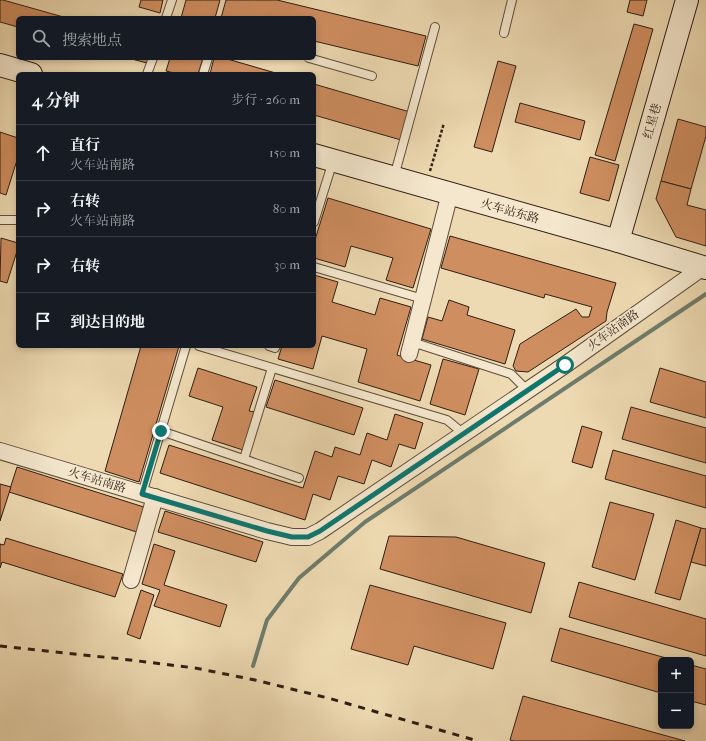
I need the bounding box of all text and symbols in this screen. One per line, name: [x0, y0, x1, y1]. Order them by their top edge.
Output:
search box: [16, 16, 316, 60]
icon: search: [30, 27, 52, 49]
text: 搜索地点: [62, 31, 122, 49]
text: 4 分钟: [32, 90, 80, 110]
text: 步行 · 260 m: [231, 92, 300, 107]
street label: 红星巷: [640, 102, 664, 140]
text: 直行: [70, 136, 100, 154]
icon: ahead: [32, 142, 54, 164]
text: 150 m: [269, 145, 300, 160]
text: 火车站南路: [70, 157, 135, 172]
text: 右转: [70, 192, 100, 210]
street label: 火车站东路: [479, 196, 541, 226]
icon: right: [32, 198, 54, 220]
text: 80 m: [273, 201, 300, 216]
text: 火车站南路: [70, 213, 135, 228]
icon: right: [32, 254, 54, 276]
text: 右转: [70, 257, 100, 275]
text: 30 m: [274, 257, 300, 272]
street label: 火车站南路: [585, 307, 641, 353]
icon: arrive: [32, 310, 54, 332]
text: 到达目的地: [70, 313, 145, 331]
route start: [556, 356, 574, 374]
route end: [152, 422, 170, 440]
street label: 火车站南路: [66, 465, 128, 495]
map controls: [658, 657, 694, 729]
button: +: [658, 657, 694, 693]
button: −: [658, 693, 694, 729]

